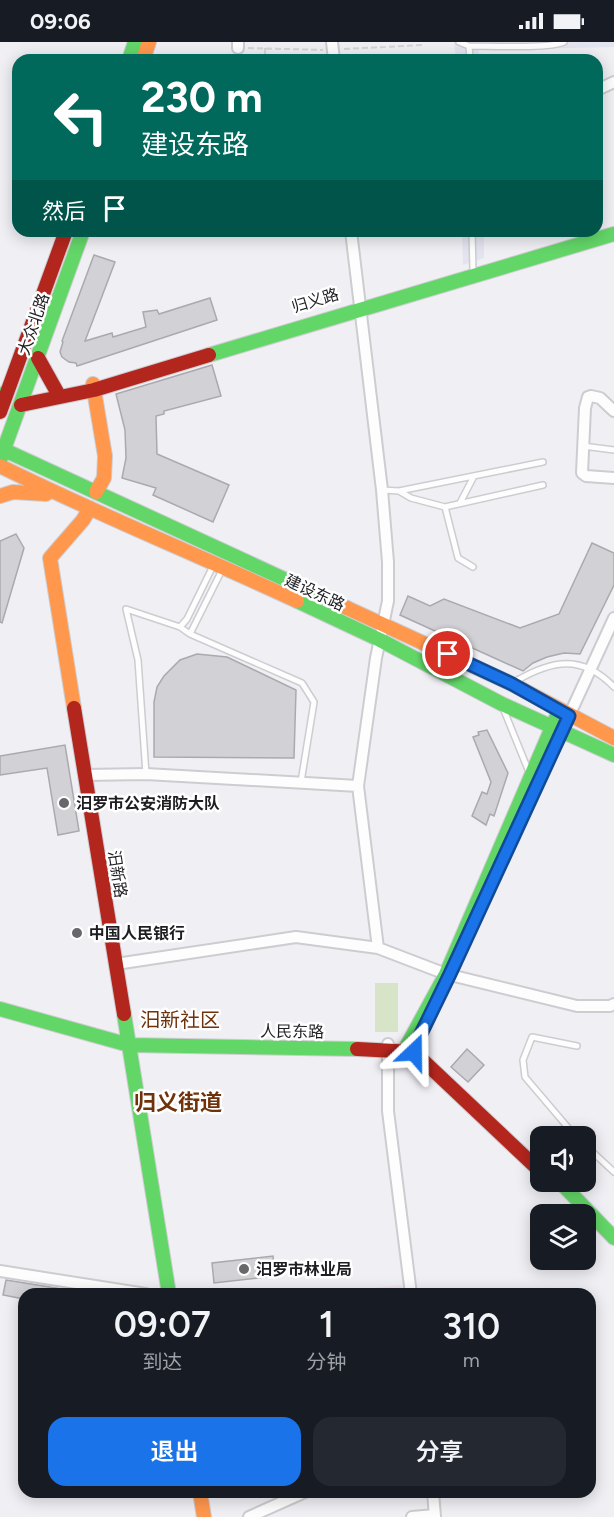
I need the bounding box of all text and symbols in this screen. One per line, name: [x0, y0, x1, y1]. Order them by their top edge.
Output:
text: 09:06: [30, 8, 91, 35]
text: 230 m: [141, 72, 263, 123]
icon: left: [42, 78, 120, 156]
text: 建设东路: [141, 128, 249, 161]
icon: arrive: [98, 192, 131, 225]
text: 然后: [42, 198, 86, 225]
street label: 归义路: [289, 284, 341, 317]
street label: 大众北路: [14, 291, 53, 358]
street label: 建设东路: [282, 570, 348, 615]
pin: [422, 628, 473, 679]
icon: arrive: [431, 637, 464, 670]
place label: 汨罗市公安消防大队: [76, 794, 220, 813]
marker: 汨罗市公安消防大队: [57, 796, 71, 810]
street label: 汨新路: [104, 849, 131, 899]
place label: 中国人民银行: [89, 924, 185, 943]
marker: 中国人民银行: [70, 926, 84, 940]
district label: 汨新社区: [140, 1008, 220, 1032]
position arrow: [382, 1020, 446, 1084]
street label: 人民东路: [260, 1021, 324, 1042]
district label: 归义街道: [134, 1089, 222, 1116]
map controls: [530, 1126, 596, 1270]
button: sound: [530, 1126, 596, 1192]
button: layers: [530, 1204, 596, 1270]
place label: 汨罗市林业局: [256, 1260, 352, 1279]
marker: 汨罗市林业局: [237, 1262, 251, 1276]
text: 09:07: [114, 1303, 211, 1346]
text: 1: [319, 1303, 334, 1346]
text: 310: [442, 1305, 500, 1348]
text: m: [463, 1348, 480, 1372]
text: 到达: [142, 1350, 182, 1374]
text: 分钟: [306, 1350, 346, 1374]
button: 退出: [48, 1417, 301, 1486]
button: 分享: [313, 1417, 566, 1486]

